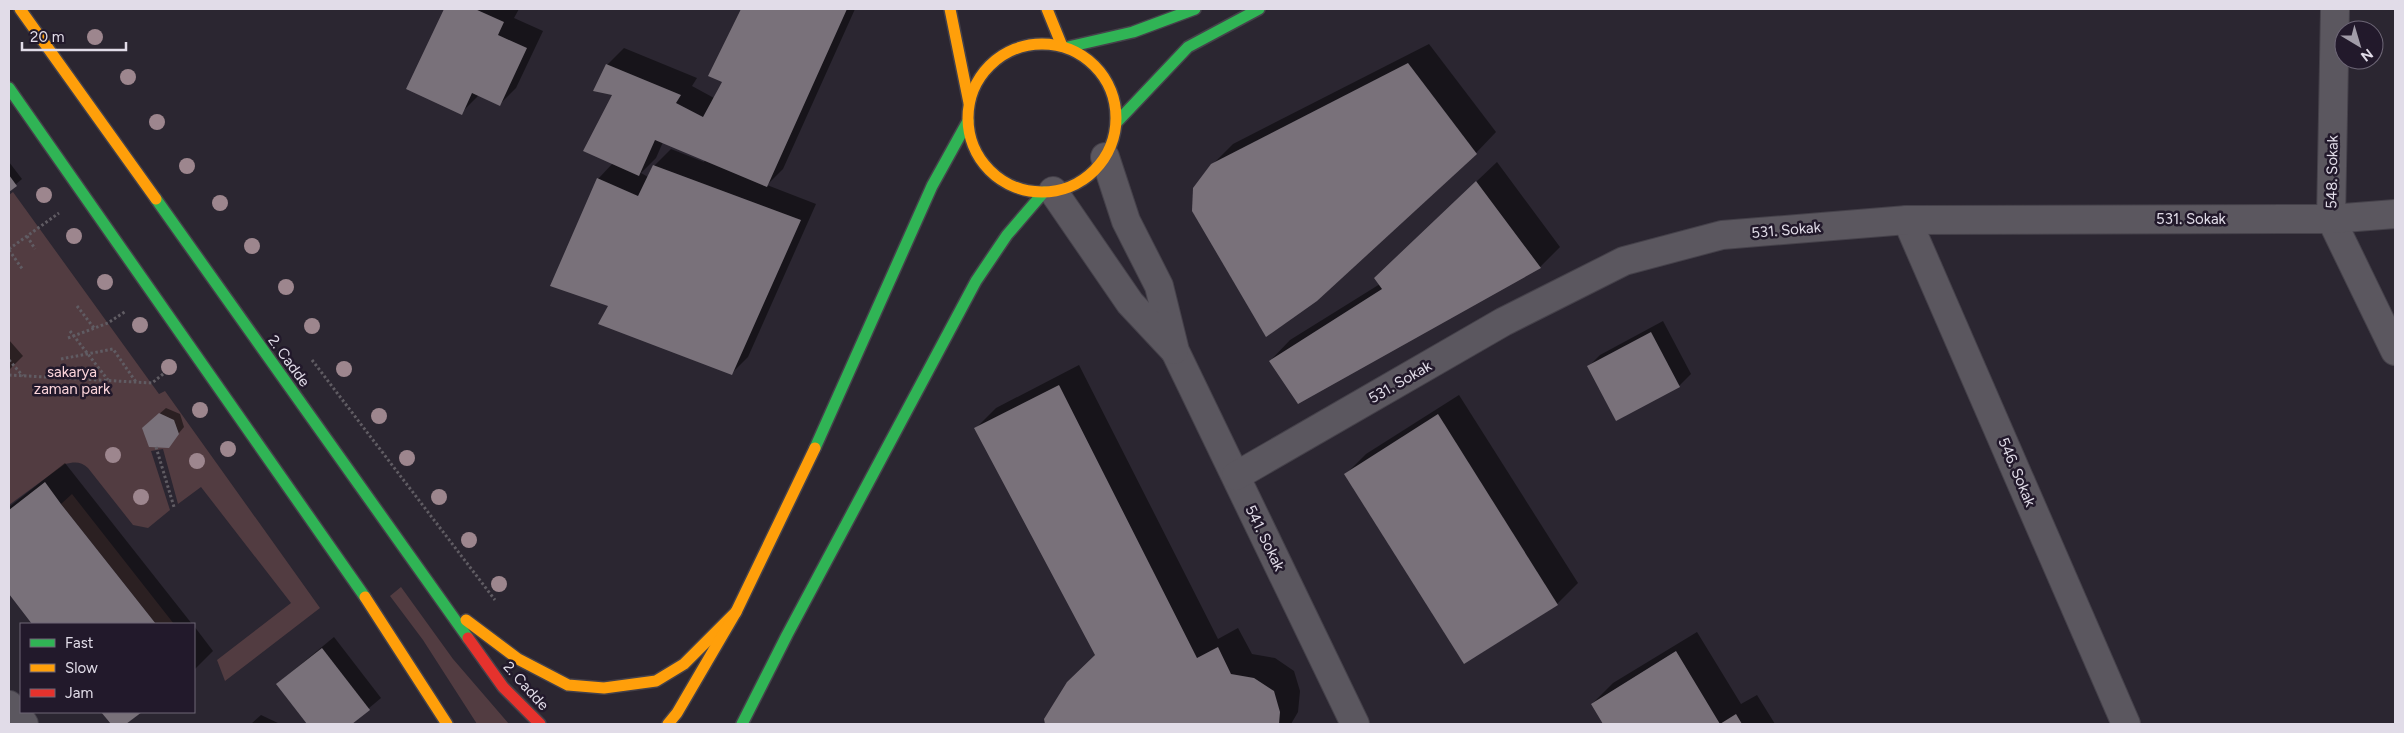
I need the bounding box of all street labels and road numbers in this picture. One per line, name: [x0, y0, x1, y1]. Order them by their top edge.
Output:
street label: 548. Sokak: [2322, 134, 2342, 209]
street label: 531. Sokak: [2156, 210, 2227, 228]
street label: 531. Sokak: [1750, 218, 1822, 242]
street label: 2. Cadde: [264, 332, 314, 390]
street label: 531. Sokak: [1365, 356, 1435, 407]
street label: 546. Sokak: [1994, 435, 2040, 510]
street label: 541. Sokak: [1241, 502, 1289, 574]
street label: 2. Cadde: [499, 658, 553, 714]

